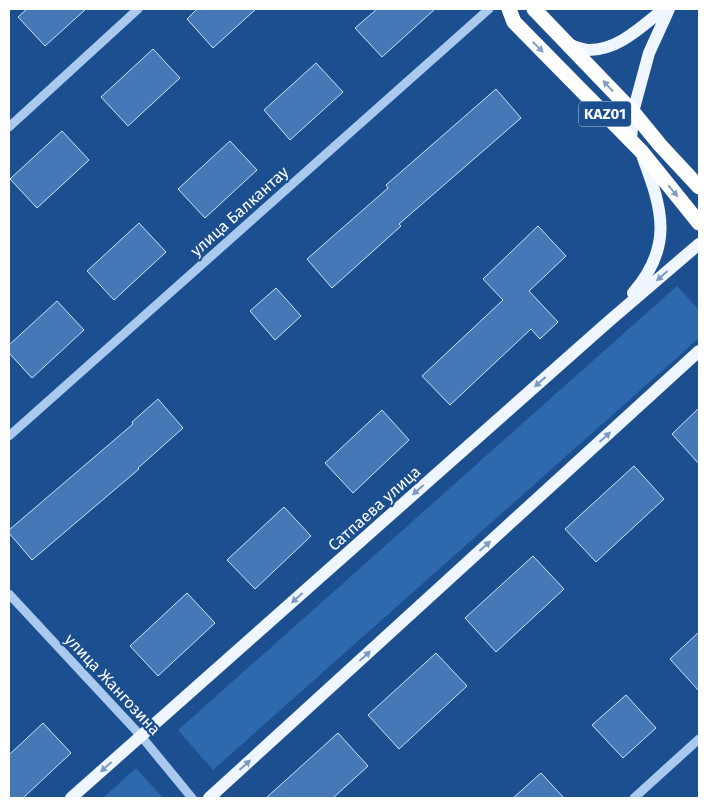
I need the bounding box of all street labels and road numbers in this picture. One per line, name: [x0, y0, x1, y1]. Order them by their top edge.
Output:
road number: KАZ01: [579, 102, 631, 126]
street label: улица Балкантау: [186, 162, 292, 260]
street label: Сатпаева улица: [324, 462, 424, 555]
street label: улица Жангозина: [61, 630, 164, 739]

